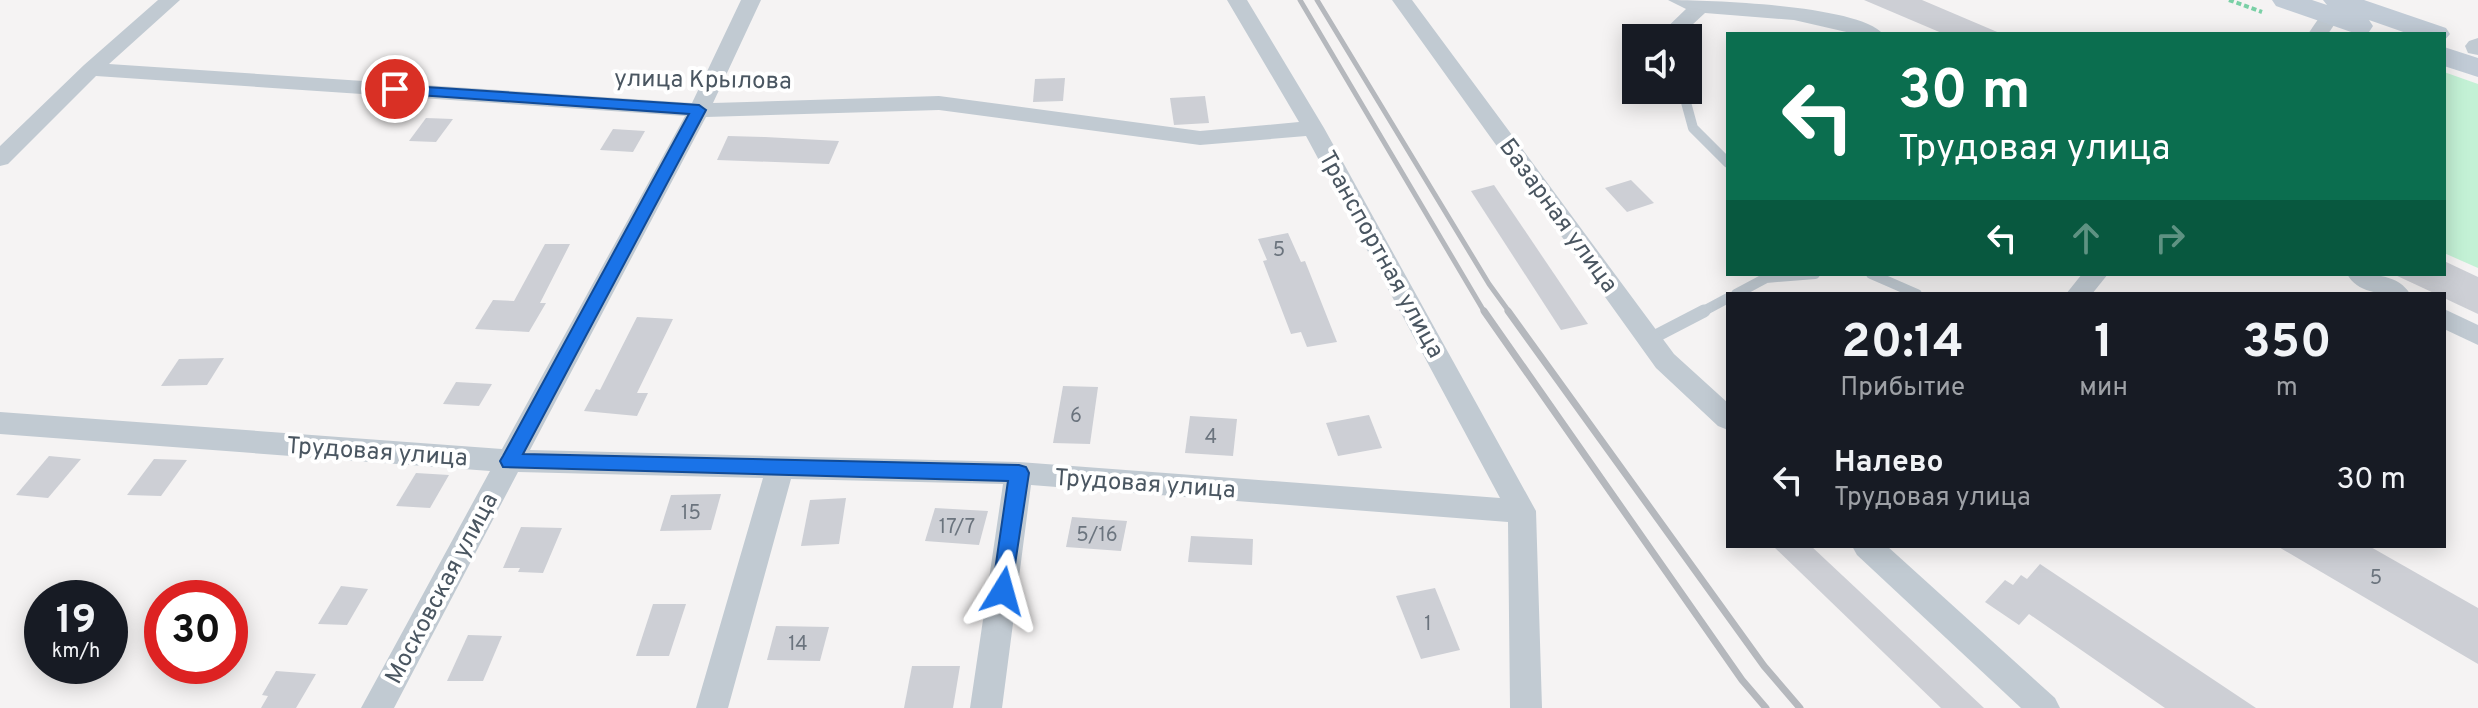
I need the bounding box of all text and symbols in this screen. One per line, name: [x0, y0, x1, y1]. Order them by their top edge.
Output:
map controls: [1622, 24, 1702, 104]
button: sound: [1622, 24, 1702, 104]
pin: [361, 55, 429, 123]
text: 30 m: [1898, 58, 2031, 128]
street label: улица Крылова: [614, 64, 792, 98]
icon: left: [1766, 64, 1870, 168]
icon: arrive: [373, 67, 417, 111]
text: Трудовая улица: [1898, 127, 2170, 173]
street label: Базарная улица: [1491, 133, 1623, 299]
street label: Транспортная улица: [1311, 146, 1450, 364]
icon: left: [1980, 216, 2024, 260]
icon: ahead: [2064, 216, 2108, 260]
icon: right: [2148, 216, 2192, 260]
house number: 5: [1273, 238, 1285, 264]
text: 20:14: [1841, 314, 1964, 374]
text: 1: [2094, 314, 2113, 374]
text: 350: [2242, 314, 2332, 374]
text: Прибытие: [1840, 372, 1965, 405]
text: мин: [2079, 372, 2128, 405]
text: m: [2276, 372, 2298, 405]
house number: 6: [1070, 404, 1082, 430]
house number: 4: [1205, 425, 1217, 451]
street label: Трудовая улица: [285, 432, 468, 474]
text: Налево: [1834, 445, 1943, 482]
icon: left: [1766, 458, 1810, 502]
text: 30 m: [2337, 462, 2406, 499]
street label: Трудовая улица: [1053, 464, 1236, 506]
text: Трудовая улица: [1834, 482, 2031, 515]
street label: Московская улица: [380, 488, 506, 690]
house number: 15: [681, 501, 701, 527]
house number: 17/7: [939, 515, 975, 541]
house number: 5/16: [1076, 523, 1118, 549]
position arrow: [961, 549, 1045, 633]
house number: 5: [2370, 566, 2382, 592]
speed limit sign: 30: [144, 580, 248, 684]
text: 19: [56, 597, 96, 647]
house number: 1: [1424, 612, 1432, 638]
house number: 14: [788, 632, 808, 658]
text: km/h: [52, 639, 100, 665]

